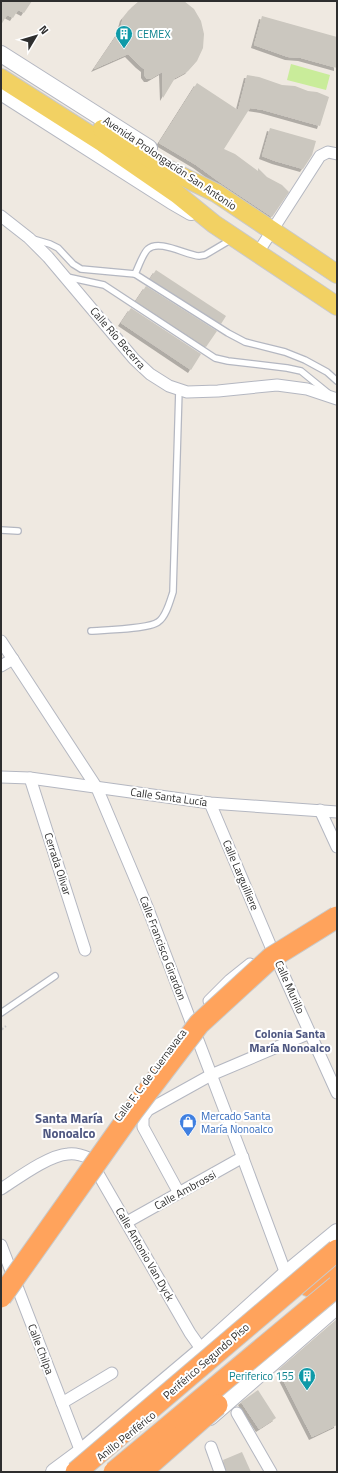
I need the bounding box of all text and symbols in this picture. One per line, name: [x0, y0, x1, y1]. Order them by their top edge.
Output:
north arrow: [16, 16, 56, 56]
text: N: [35, 22, 53, 38]
building icon: CEMEX: [114, 24, 134, 49]
place label: CEMEX: [137, 26, 171, 42]
street label: Avenida Prolongación San Antonio: [100, 112, 240, 214]
street label: Calle Río Becerra: [86, 303, 150, 373]
street label: Calle Santa Lucía: [130, 784, 209, 810]
street label: Cerrada Olivar: [40, 831, 76, 898]
street label: Calle Larguilliere: [219, 837, 263, 913]
street label: Calle Francisco Girardon: [136, 894, 190, 1002]
street label: Calle Murillo: [271, 958, 309, 1016]
district label: Colonia Santa María Nonoalco: [249, 1024, 331, 1057]
street label: Calle F. C. de Cuernavaca: [110, 1025, 190, 1125]
district label: Santa María Nonoalco: [35, 1108, 103, 1143]
place label: Mercado Santa María Nonoalco: [201, 1108, 274, 1137]
shop icon: Mercado Santa María Nonoalco: [178, 1112, 198, 1137]
street label: Calle Ambrossi: [151, 1166, 219, 1214]
street label: Calle Antonio Van Dyck: [112, 1204, 179, 1304]
street label: Periférico Segundo Piso: [159, 1319, 253, 1403]
street label: Calle Chilpa: [24, 1322, 58, 1377]
building icon: Periferico 155: [297, 1366, 317, 1391]
place label: Periferico 155: [229, 1368, 294, 1384]
street label: Anillo Periférico: [93, 1407, 159, 1465]

